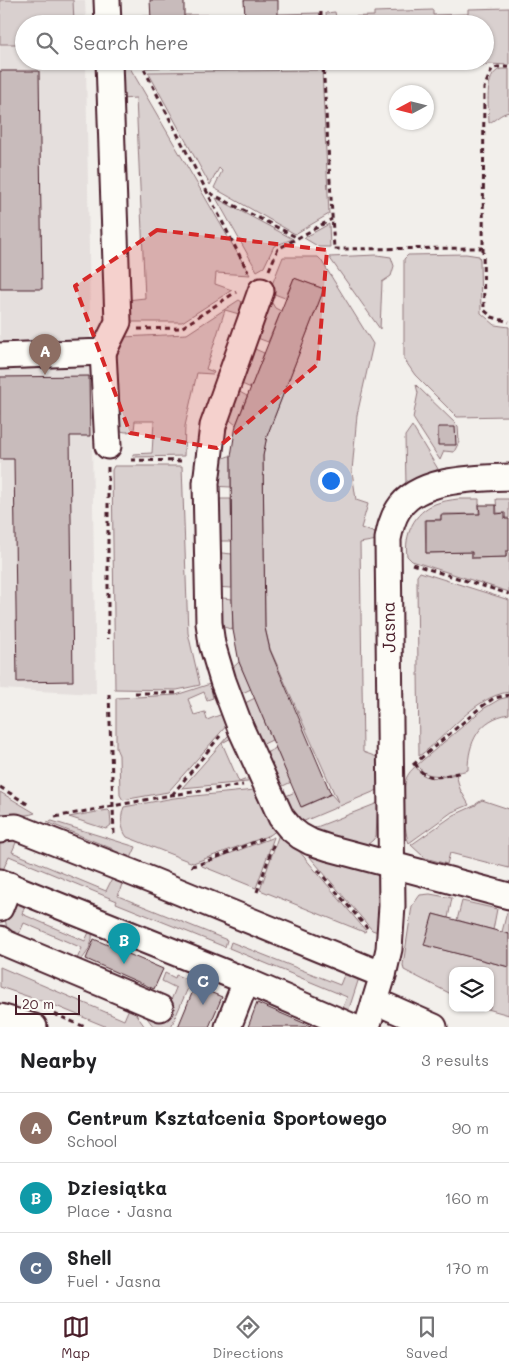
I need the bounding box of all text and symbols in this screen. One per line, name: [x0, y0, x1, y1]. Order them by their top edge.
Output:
search box: [15, 15, 494, 70]
icon: search: [33, 29, 61, 57]
text: Search here: [73, 30, 189, 55]
north arrow: [389, 85, 434, 130]
pin: A: [29, 334, 61, 375]
your location: [318, 468, 344, 494]
street label: Jasna: [376, 601, 400, 653]
pin: B: [108, 923, 140, 964]
pin: C: [187, 964, 219, 1005]
map controls: [449, 967, 494, 1012]
button: layers: [449, 967, 494, 1012]
scale bar: [15, 992, 80, 1015]
text: 20 m: [22, 994, 54, 1013]
text: Nearby: [20, 1046, 97, 1073]
text: 3 results: [421, 1049, 489, 1070]
text: Centrum Kształcenia Sportowego: [67, 1105, 387, 1130]
text: A: [30, 1117, 42, 1138]
text: 90 m: [452, 1117, 489, 1138]
text: School: [67, 1130, 117, 1151]
text: Dziesiątka: [67, 1175, 167, 1200]
text: B: [31, 1187, 41, 1208]
text: 160 m: [444, 1187, 489, 1208]
text: Place · Jasna: [67, 1200, 173, 1221]
text: Shell: [67, 1245, 112, 1270]
text: C: [30, 1257, 42, 1278]
text: 170 m: [445, 1257, 489, 1278]
text: Fuel · Jasna: [67, 1270, 161, 1291]
tab: Map: [61, 1313, 90, 1362]
tab: Directions: [212, 1313, 284, 1362]
tab: Saved: [406, 1313, 448, 1362]

